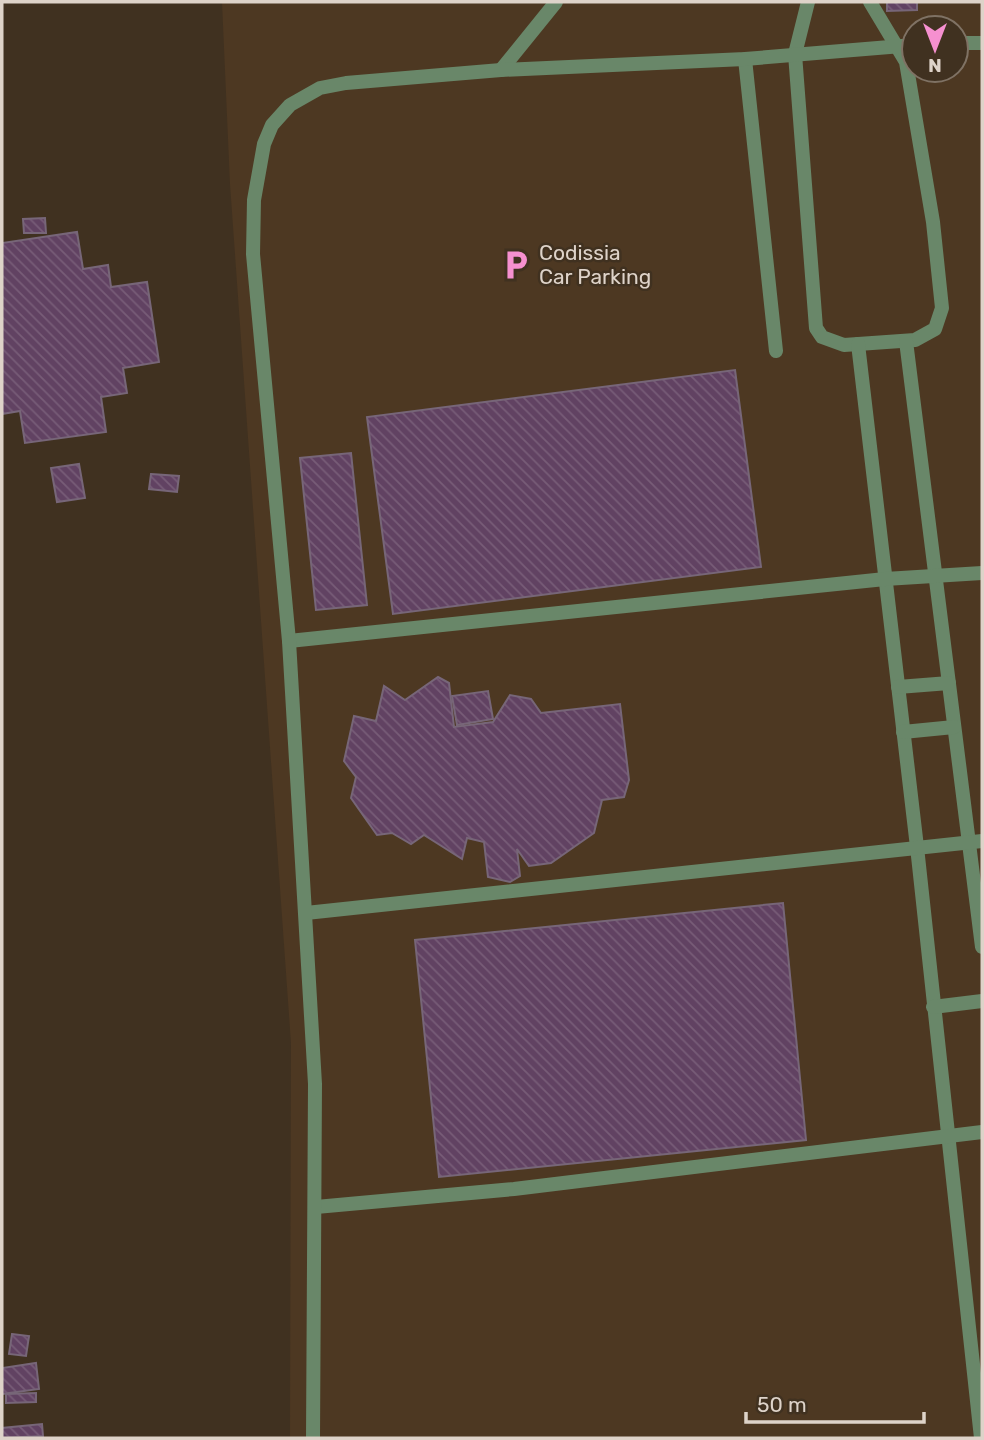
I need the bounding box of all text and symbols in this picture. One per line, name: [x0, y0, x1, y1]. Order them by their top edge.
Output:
north arrow: [900, 14, 970, 84]
text: N: [928, 54, 942, 77]
place label: Codissia Car Parking: [539, 240, 651, 289]
parking icon: Codissia Car Parking: [499, 248, 533, 282]
scale bar: [746, 1380, 925, 1424]
text: 50 m: [757, 1392, 807, 1417]

